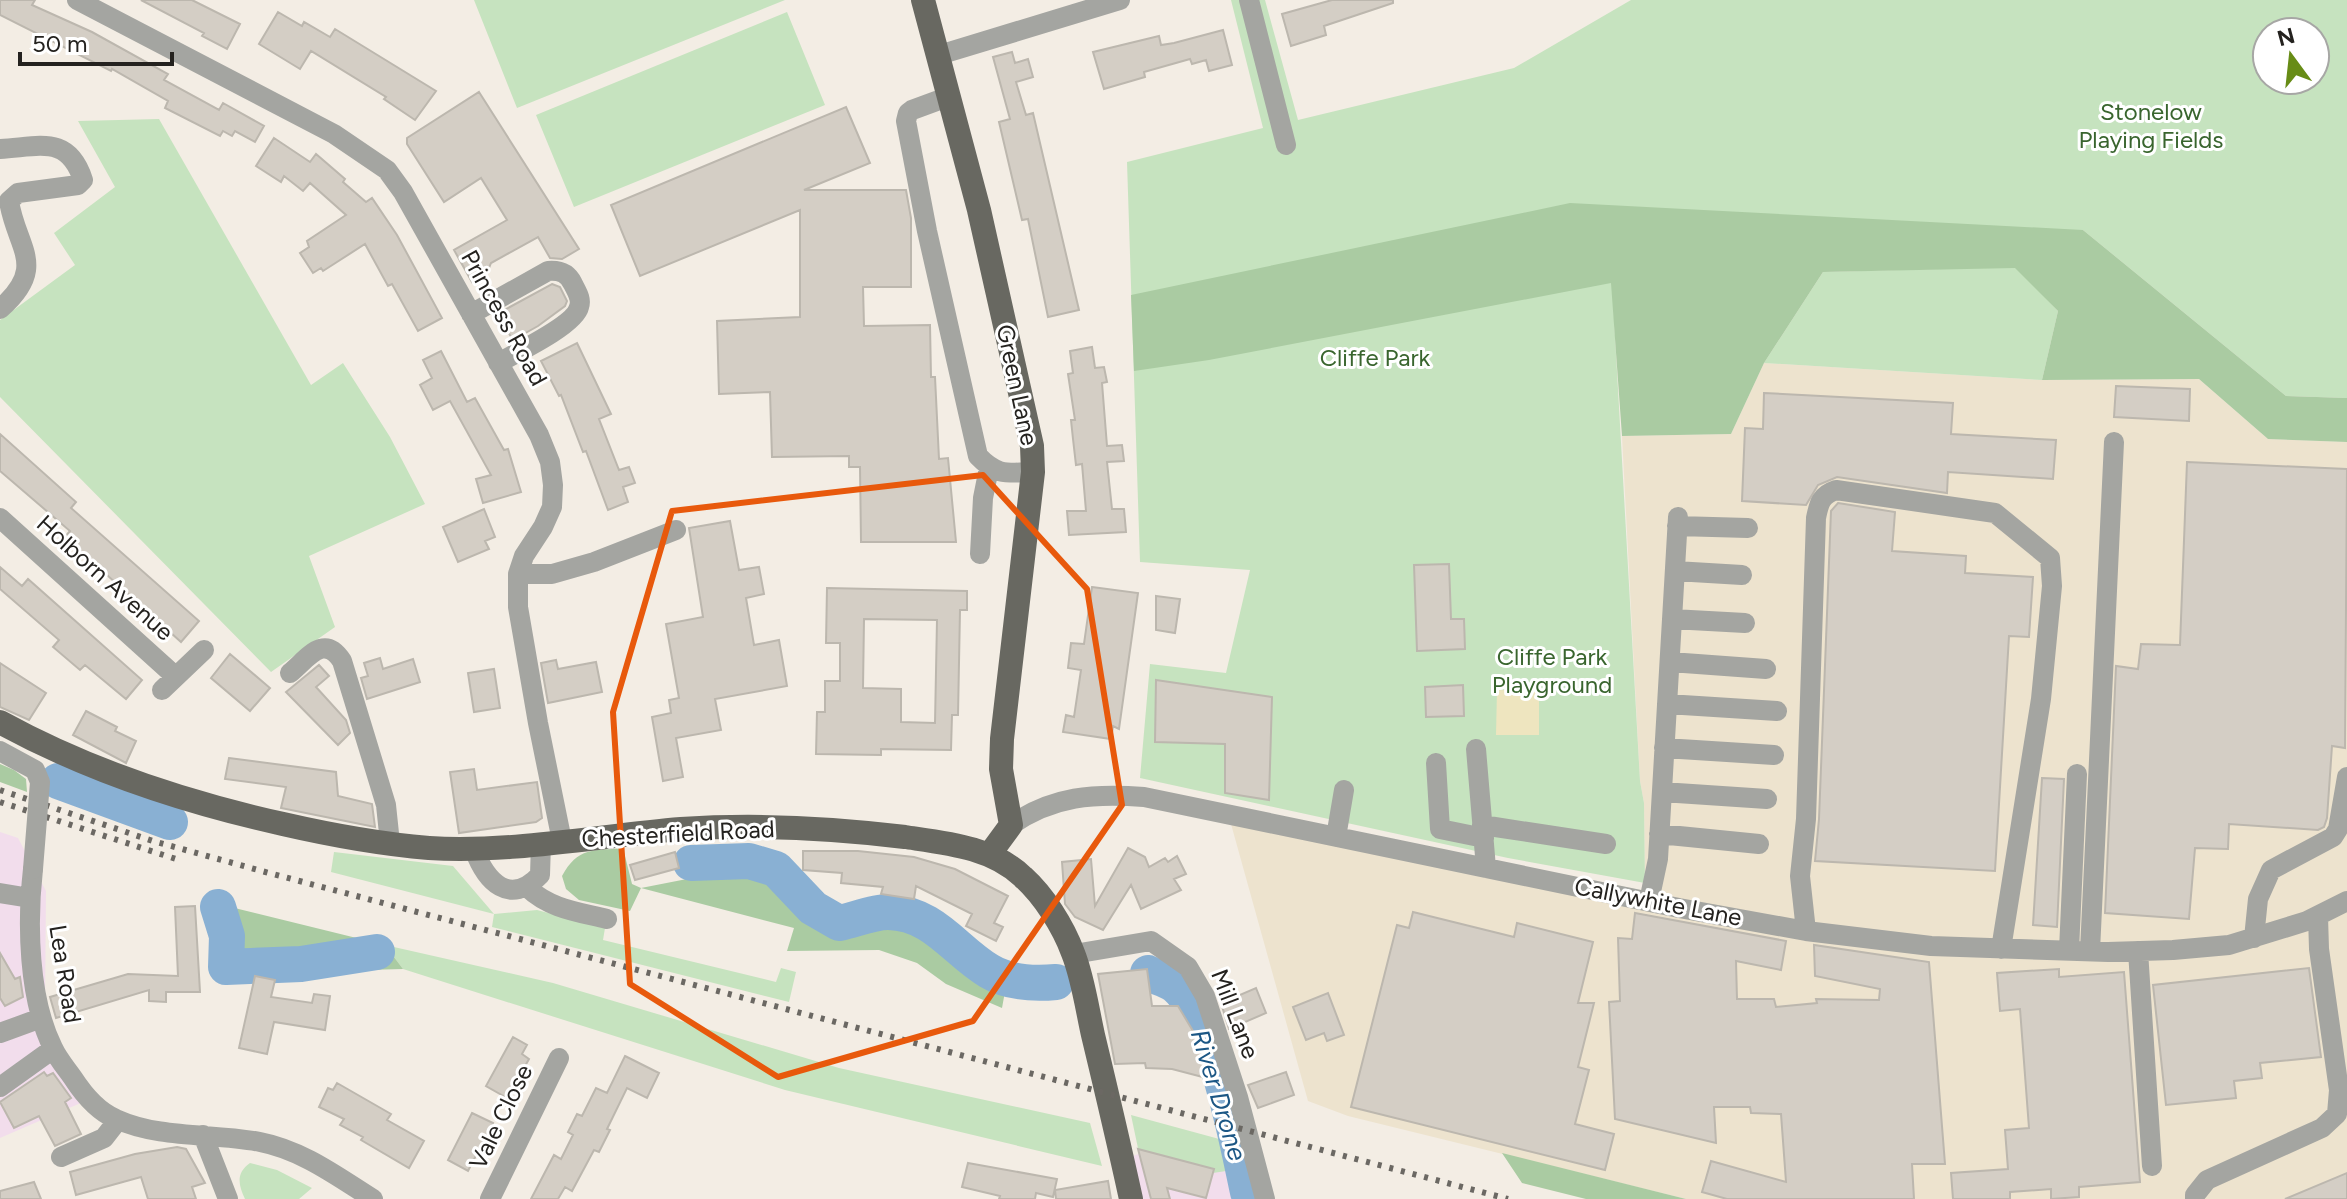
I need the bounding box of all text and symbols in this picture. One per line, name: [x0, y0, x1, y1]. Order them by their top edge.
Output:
scale bar: [20, 16, 172, 66]
north arrow: [2251, 16, 2331, 96]
text: N: [2274, 22, 2298, 52]
text: 50 m: [32, 29, 88, 58]
park label: Stonelow Playing Fields: [2078, 97, 2224, 154]
street label: Princess Road: [455, 245, 554, 391]
street label: Green Lane: [991, 322, 1044, 448]
park label: Cliffe Park: [1320, 343, 1431, 372]
street label: Holborn Avenue: [31, 509, 180, 647]
park label: Cliffe Park Playground: [1492, 642, 1612, 699]
street label: Chesterfield Road: [581, 814, 775, 853]
street label: Callywhite Lane: [1572, 871, 1744, 932]
street label: Lea Road: [43, 923, 88, 1025]
street label: Mill Lane: [1205, 965, 1266, 1063]
water label: River Drone: [1184, 1025, 1254, 1165]
street label: Vale Close: [463, 1060, 538, 1174]

